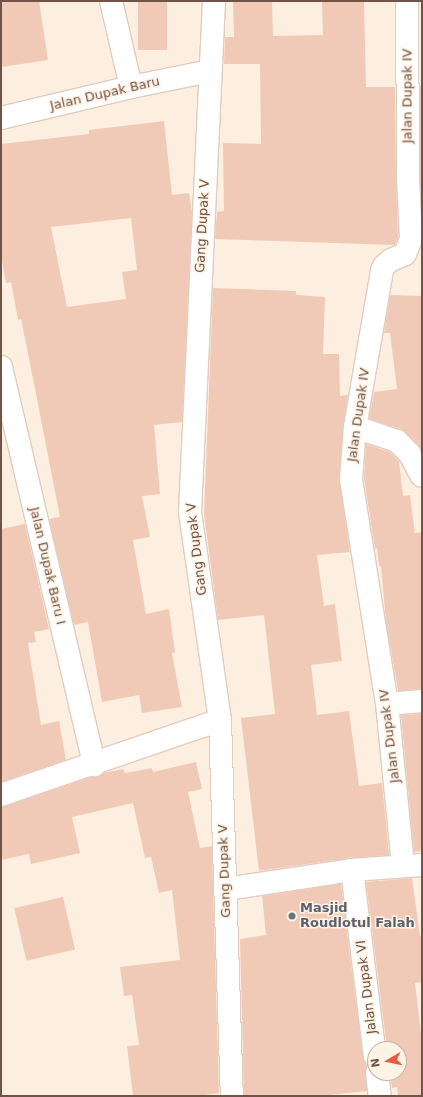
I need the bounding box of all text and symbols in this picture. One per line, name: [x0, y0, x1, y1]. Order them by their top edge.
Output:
street label: Jalan Dupak IV: [400, 49, 416, 143]
street label: Jalan Dupak Baru: [49, 74, 161, 114]
street label: Gang Dupak V: [193, 179, 213, 273]
street label: Jalan Dupak IV: [345, 367, 373, 463]
street label: Gang Dupak V: [184, 502, 210, 596]
street label: Jalan Dupak Baru I: [26, 506, 68, 626]
street label: Jalan Dupak IV: [376, 688, 404, 784]
street label: Gang Dupak V: [216, 824, 234, 918]
place label: Masjid Roudlotul Falah: [300, 901, 415, 932]
marker: Masjid Roudlotul Falah: [287, 911, 297, 921]
street label: Jalan Dupak VI: [353, 939, 381, 1035]
north arrow: [367, 1041, 407, 1081]
text: N: [369, 1057, 383, 1068]

